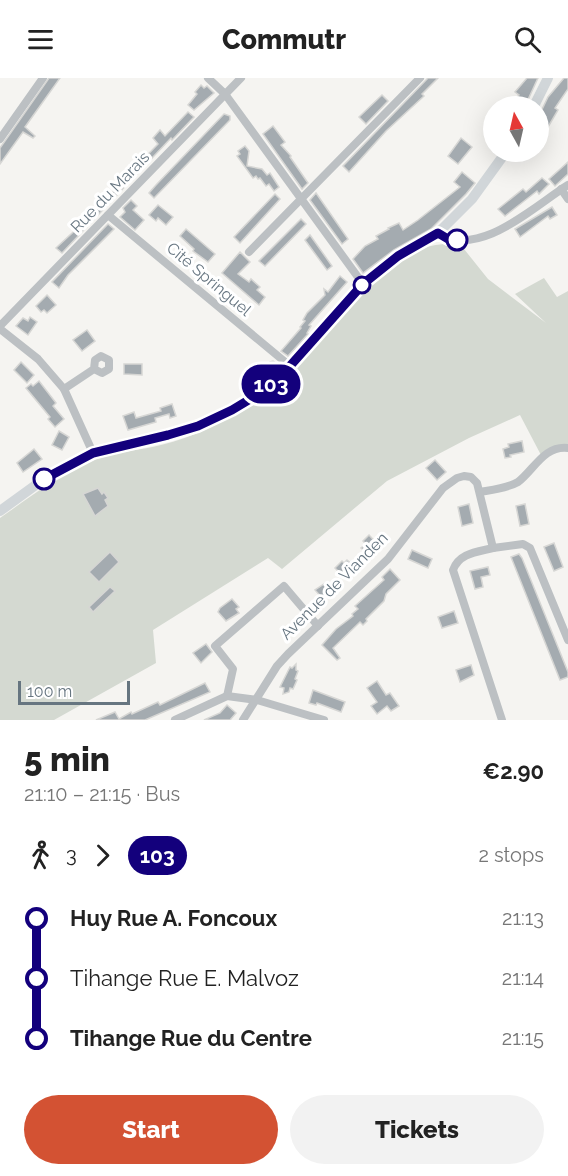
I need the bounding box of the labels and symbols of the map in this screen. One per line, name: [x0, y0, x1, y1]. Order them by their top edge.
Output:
north arrow: [483, 96, 549, 162]
street label: Rue du Marais: [67, 147, 154, 236]
unlabelled marker: [446, 229, 468, 251]
street label: Cité Springuel: [163, 238, 256, 320]
unlabelled marker: [353, 276, 371, 294]
line badge: 103: [236, 364, 306, 404]
unlabelled marker: [33, 468, 55, 490]
street label: Avenue de Vianden: [276, 528, 392, 644]
scale bar: [18, 678, 130, 706]

